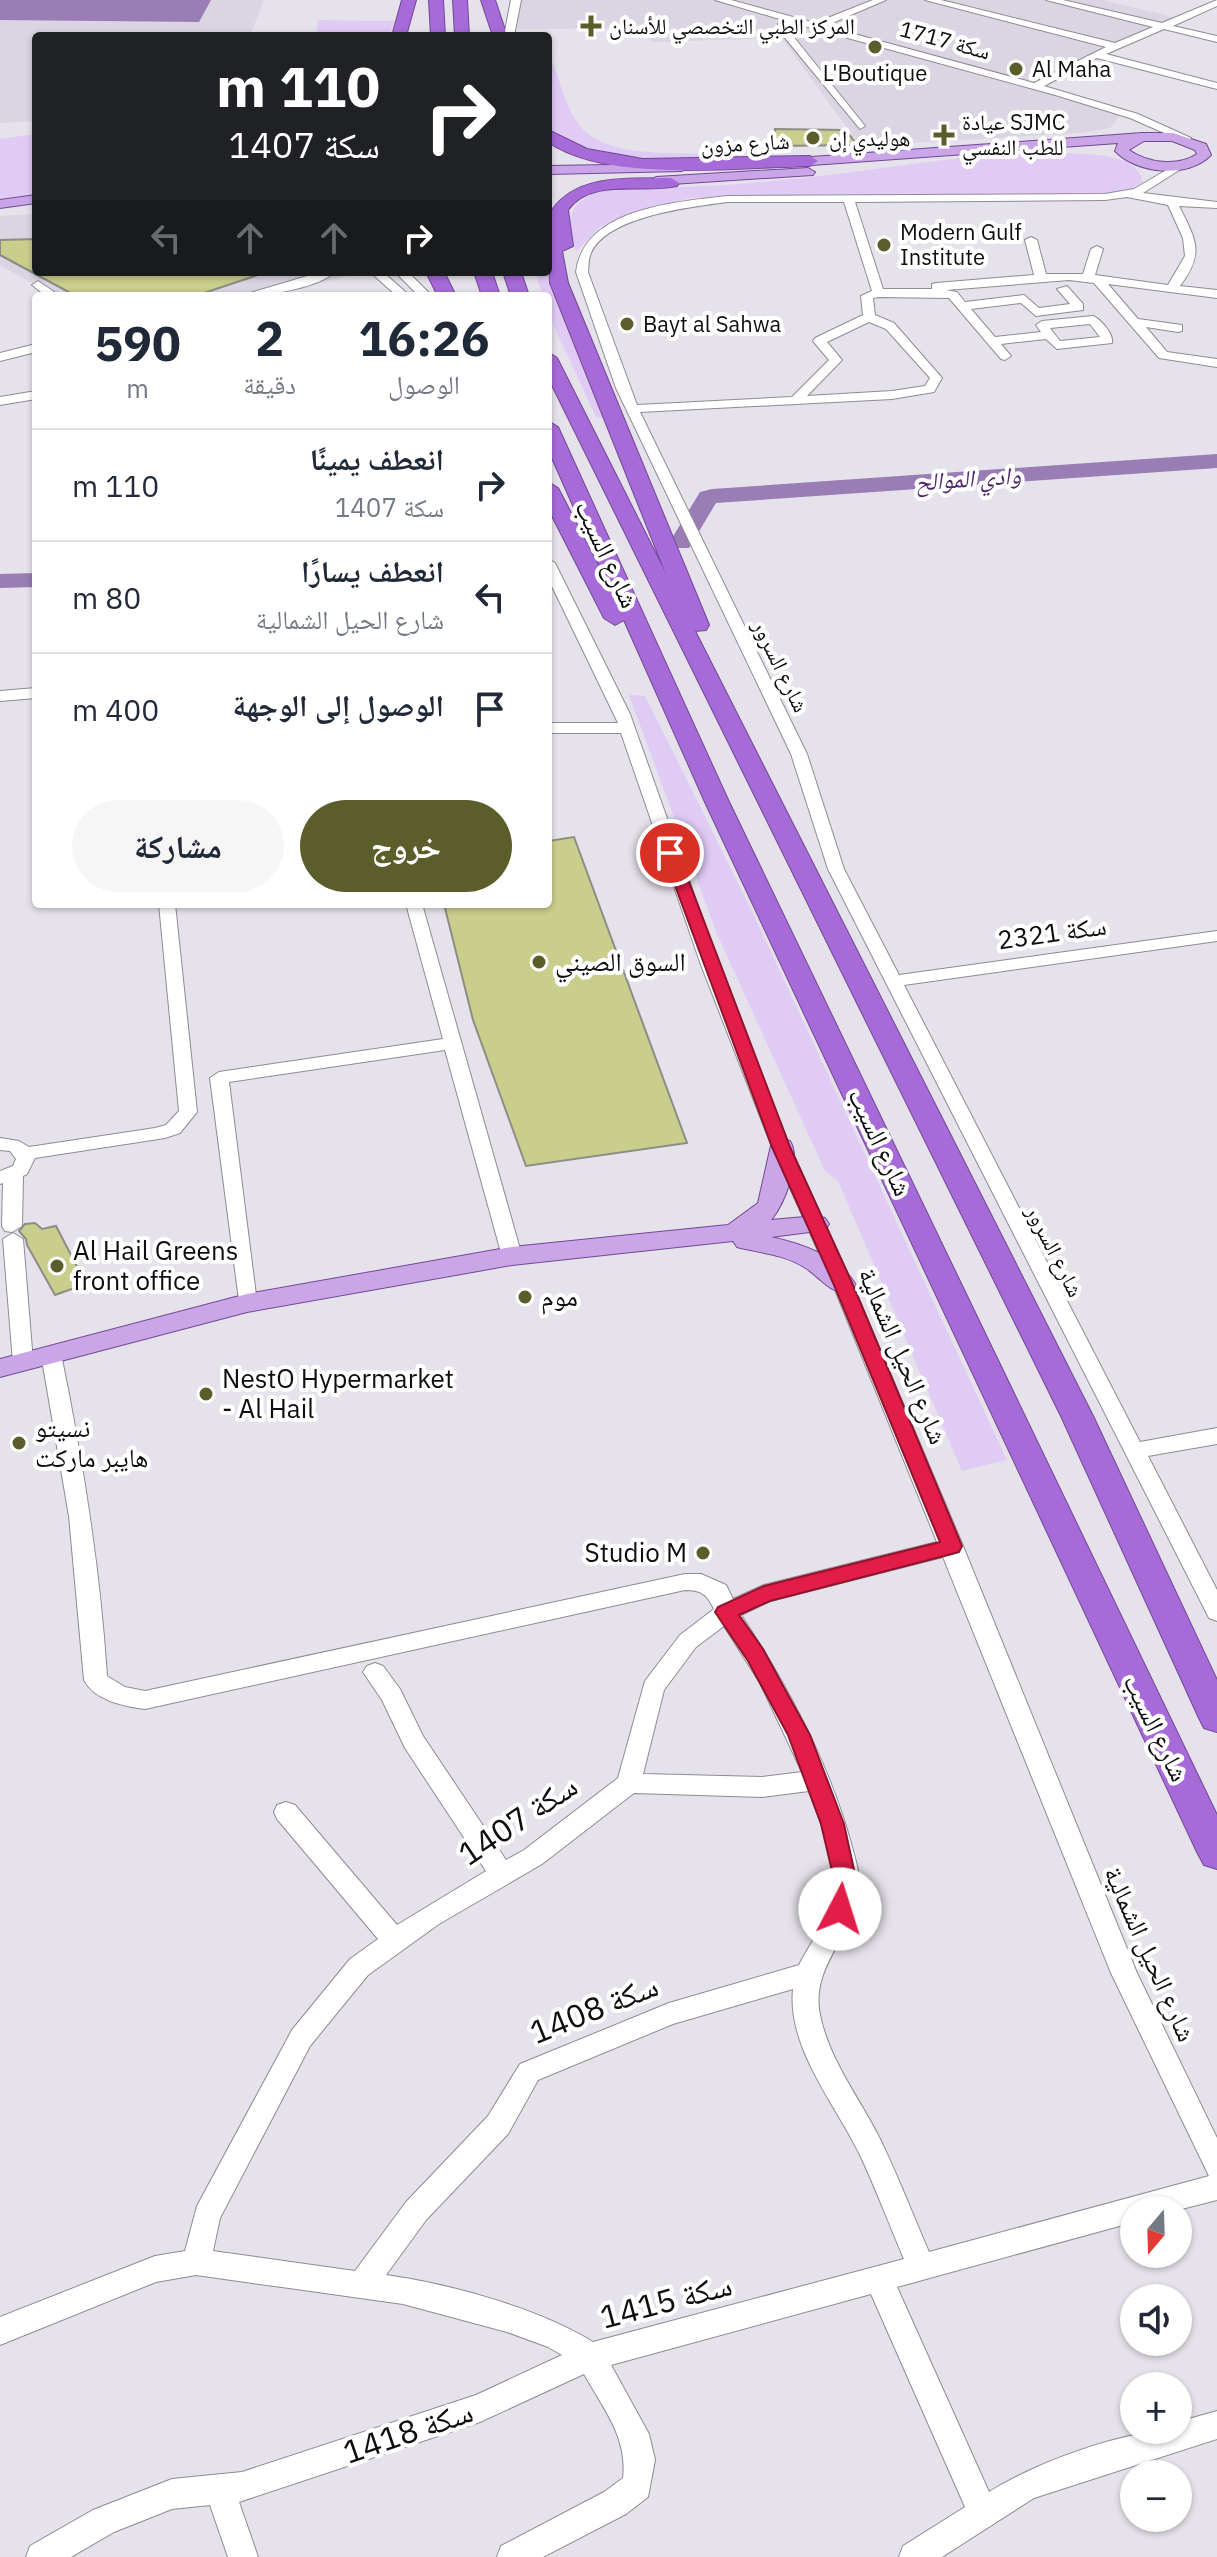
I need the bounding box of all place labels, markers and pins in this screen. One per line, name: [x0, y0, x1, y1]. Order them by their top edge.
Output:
place label: المركز الطبي التخصصي للأسنان: [609, 11, 855, 44]
marker: المركز الطبي التخصصي للأسنان: [580, 15, 602, 37]
marker: L'Boutique: [866, 38, 884, 56]
place label: Al Maha: [1032, 54, 1111, 83]
place label: L'Boutique: [823, 58, 927, 87]
marker: Al Maha: [1007, 60, 1025, 78]
place label: عيادة SJMC للطب النفسي: [962, 107, 1065, 165]
place label: هوليدي إن: [829, 123, 910, 156]
marker: عيادة SJMC للطب النفسي: [933, 124, 955, 146]
marker: هوليدي إن: [804, 129, 822, 147]
place label: Modern Gulf Institute: [900, 217, 1022, 271]
marker: Modern Gulf Institute: [875, 236, 893, 254]
place label: Bayt al Sahwa: [643, 309, 781, 338]
marker: Bayt al Sahwa: [618, 315, 636, 333]
pin: [636, 819, 704, 887]
place label: السوق الصيني: [555, 944, 686, 983]
marker: السوق الصيني: [530, 953, 548, 971]
place label: Al Hail Greens front office: [73, 1233, 238, 1297]
marker: Al Hail Greens front office: [48, 1257, 66, 1275]
place label: موم: [541, 1279, 578, 1315]
marker: موم: [516, 1288, 534, 1306]
place label: NestO Hypermarket - Al Hail: [222, 1361, 454, 1425]
marker: NestO Hypermarket - Al Hail: [197, 1385, 215, 1403]
place label: نسيتو هايبر ماركت: [35, 1410, 148, 1474]
marker: نسيتو هايبر ماركت: [10, 1434, 28, 1452]
place label: Studio M: [585, 1535, 687, 1569]
marker: Studio M: [694, 1544, 712, 1562]

